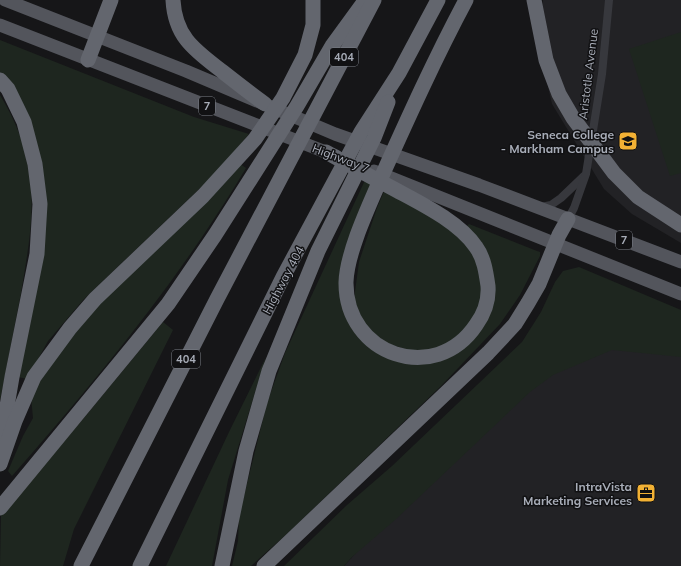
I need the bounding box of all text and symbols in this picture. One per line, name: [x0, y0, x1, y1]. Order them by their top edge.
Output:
street label: Aristotle Avenue: [575, 28, 601, 120]
road number: 404: [330, 48, 358, 66]
road number: 7: [199, 97, 215, 115]
place label: Seneca College - Markham Campus: [501, 127, 614, 156]
school or university icon: Seneca College - Markham Campus: [617, 130, 639, 152]
street label: Highway 7: [310, 140, 372, 176]
road number: 7: [616, 231, 632, 249]
street label: Highway 404: [259, 243, 307, 317]
road number: 404: [172, 350, 200, 368]
place label: IntraVista Marketing Services: [523, 479, 632, 508]
office icon: IntraVista Marketing Services: [635, 482, 657, 504]

